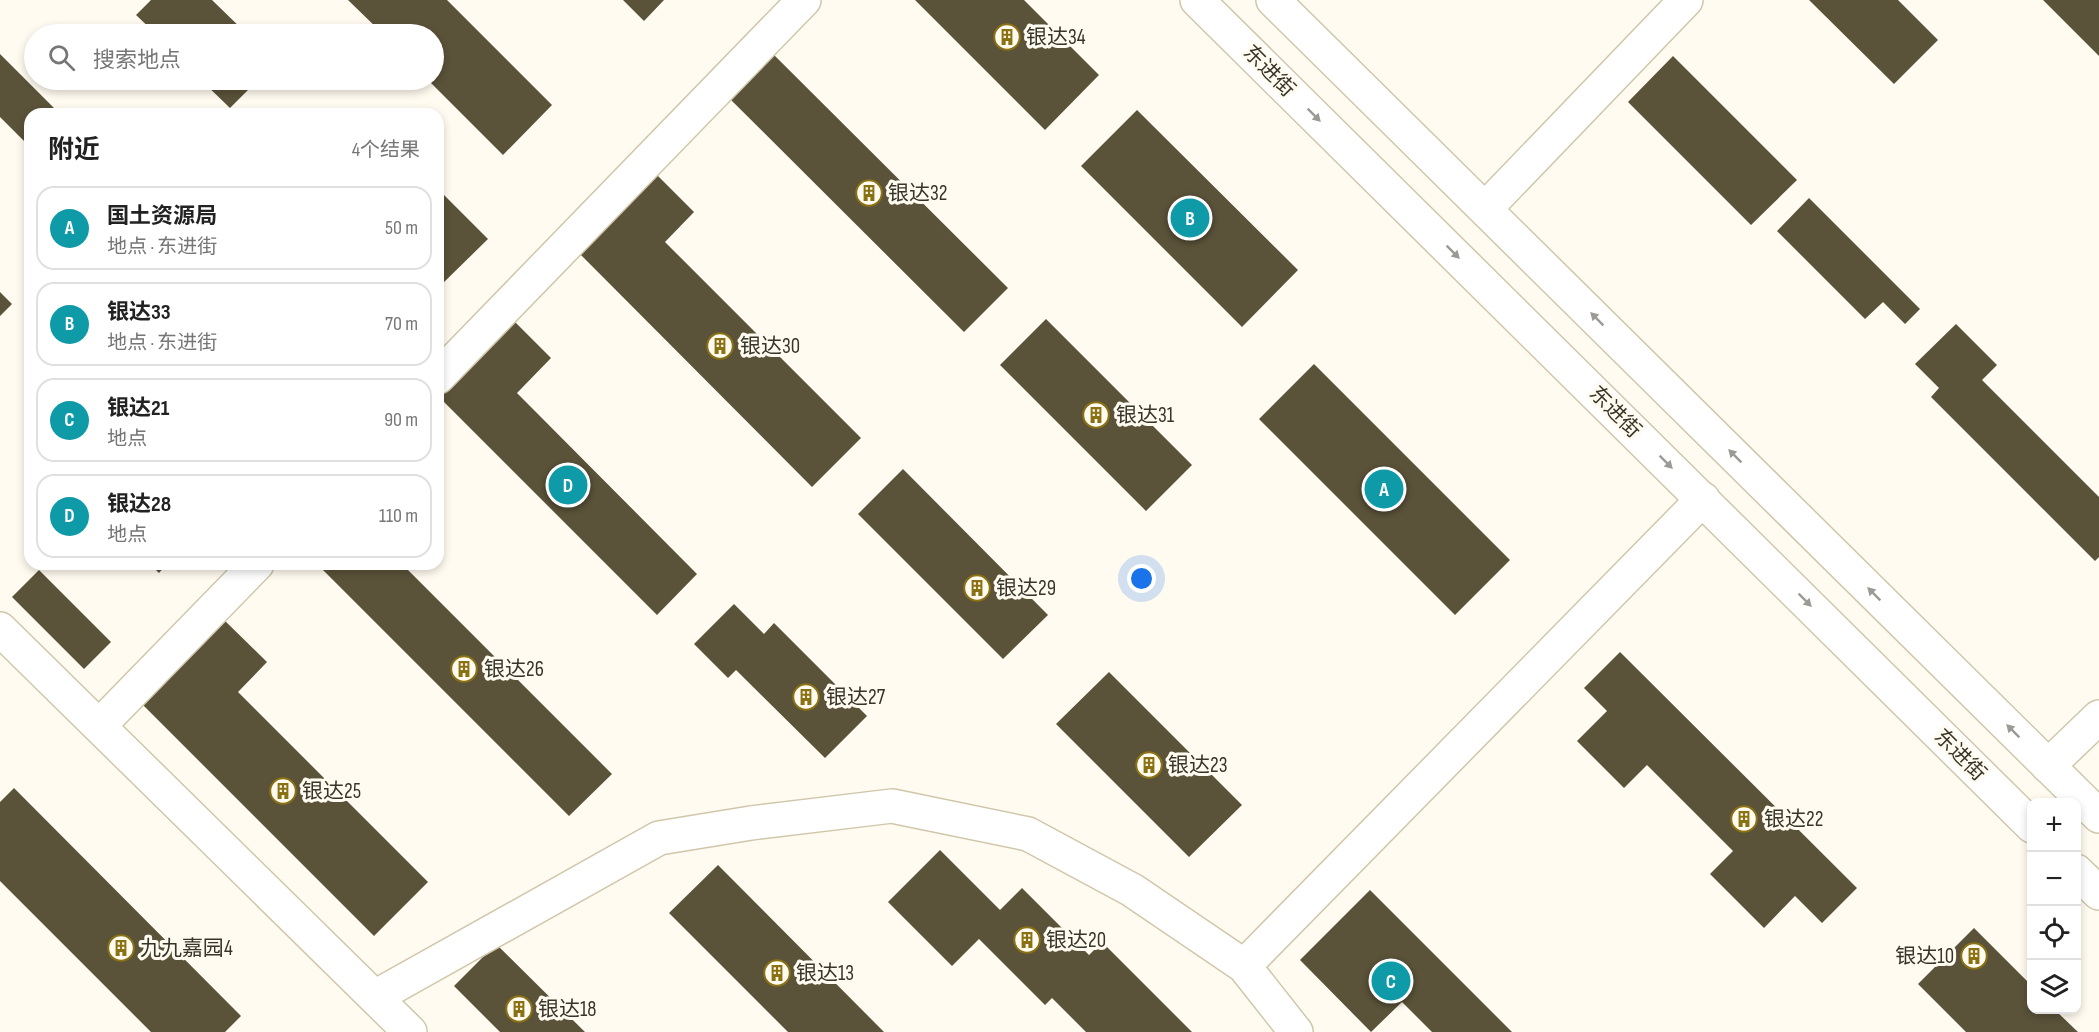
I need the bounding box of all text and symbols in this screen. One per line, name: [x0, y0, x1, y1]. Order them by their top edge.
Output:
building icon: 银达34: [992, 22, 1022, 52]
search box: [24, 24, 444, 90]
place label: 银达34: [1026, 25, 1086, 50]
street label: 东进街: [1238, 40, 1300, 102]
icon: search: [45, 41, 78, 74]
text: 搜索地点: [93, 47, 181, 74]
one-way arrow: [1306, 107, 1320, 121]
text: 附近: [48, 135, 100, 166]
text: 4个结果: [352, 138, 420, 162]
building icon: 银达32: [854, 178, 884, 208]
place label: 银达32: [888, 181, 947, 206]
pin: B: [1170, 196, 1210, 240]
text: 国土资源局: [107, 203, 217, 230]
text: A: [65, 216, 74, 240]
text: 50 m: [385, 216, 418, 240]
text: 地点 · 东进街: [107, 235, 217, 259]
one-way arrow: [1445, 244, 1459, 258]
text: 银达33: [107, 299, 171, 326]
text: B: [65, 312, 74, 336]
text: 70 m: [385, 312, 418, 336]
one-way arrow: [1590, 313, 1604, 327]
text: 地点 · 东进街: [107, 331, 217, 355]
building icon: 银达30: [705, 331, 735, 361]
place label: 银达30: [740, 334, 800, 359]
street label: 东进街: [1584, 381, 1646, 443]
text: 银达21: [107, 395, 169, 422]
building icon: 银达31: [1081, 400, 1111, 430]
place label: 银达31: [1116, 403, 1175, 428]
text: C: [64, 408, 75, 432]
text: 90 m: [384, 408, 418, 432]
text: 地点: [107, 427, 147, 451]
one-way arrow: [1729, 450, 1743, 464]
one-way arrow: [1659, 455, 1673, 469]
pin: D: [548, 462, 588, 508]
pin: A: [1364, 466, 1404, 512]
text: 银达28: [107, 491, 171, 518]
text: D: [64, 504, 75, 528]
text: 110 m: [379, 504, 418, 528]
text: 地点: [107, 523, 147, 547]
your location: [1127, 564, 1156, 593]
building icon: 银达29: [962, 573, 992, 603]
place label: 银达29: [996, 576, 1056, 601]
one-way arrow: [1867, 587, 1881, 601]
one-way arrow: [1797, 592, 1811, 606]
building icon: 银达26: [449, 654, 479, 684]
place label: 银达26: [484, 657, 544, 682]
building icon: 银达27: [791, 682, 821, 712]
place label: 银达27: [826, 685, 886, 710]
street label: 东进街: [1929, 724, 1991, 786]
one-way arrow: [2006, 724, 2020, 738]
building icon: 银达23: [1134, 750, 1164, 780]
place label: 银达23: [1168, 753, 1228, 778]
building icon: 银达25: [268, 776, 298, 806]
place label: 银达25: [302, 779, 361, 804]
map controls: [2027, 798, 2081, 1014]
button: +: [2027, 798, 2081, 852]
building icon: 银达22: [1729, 804, 1759, 834]
place label: 银达22: [1764, 807, 1823, 832]
button: −: [2027, 852, 2081, 906]
button: locate: [2027, 906, 2081, 960]
building icon: 银达20: [1012, 925, 1042, 955]
place label: 银达20: [1046, 928, 1106, 953]
building icon: 九九嘉园4: [106, 933, 136, 963]
place label: 九九嘉园4: [140, 936, 233, 961]
building icon: 银达10: [1959, 941, 1989, 971]
place label: 银达10: [1895, 944, 1954, 969]
building icon: 银达13: [762, 958, 792, 988]
pin: C: [1372, 958, 1410, 1004]
button: layers: [2027, 960, 2081, 1014]
place label: 银达13: [796, 961, 854, 986]
building icon: 银达18: [504, 994, 534, 1024]
place label: 银达18: [538, 997, 597, 1022]

